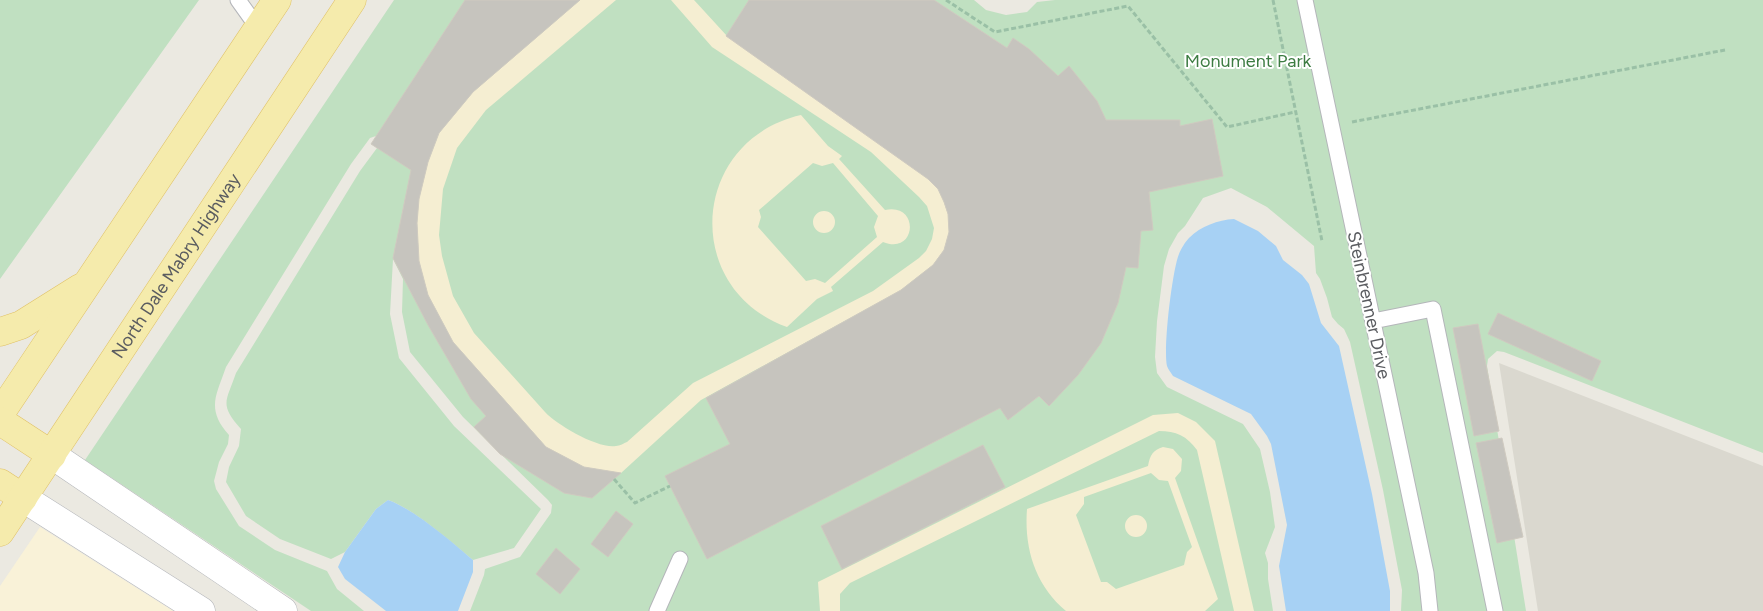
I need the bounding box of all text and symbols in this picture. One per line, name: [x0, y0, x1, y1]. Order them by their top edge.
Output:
park label: Monument Park: [1185, 50, 1311, 72]
street label: North Dale Mabry Highway: [107, 169, 245, 363]
street label: Steinbrenner Drive: [1343, 229, 1395, 381]

